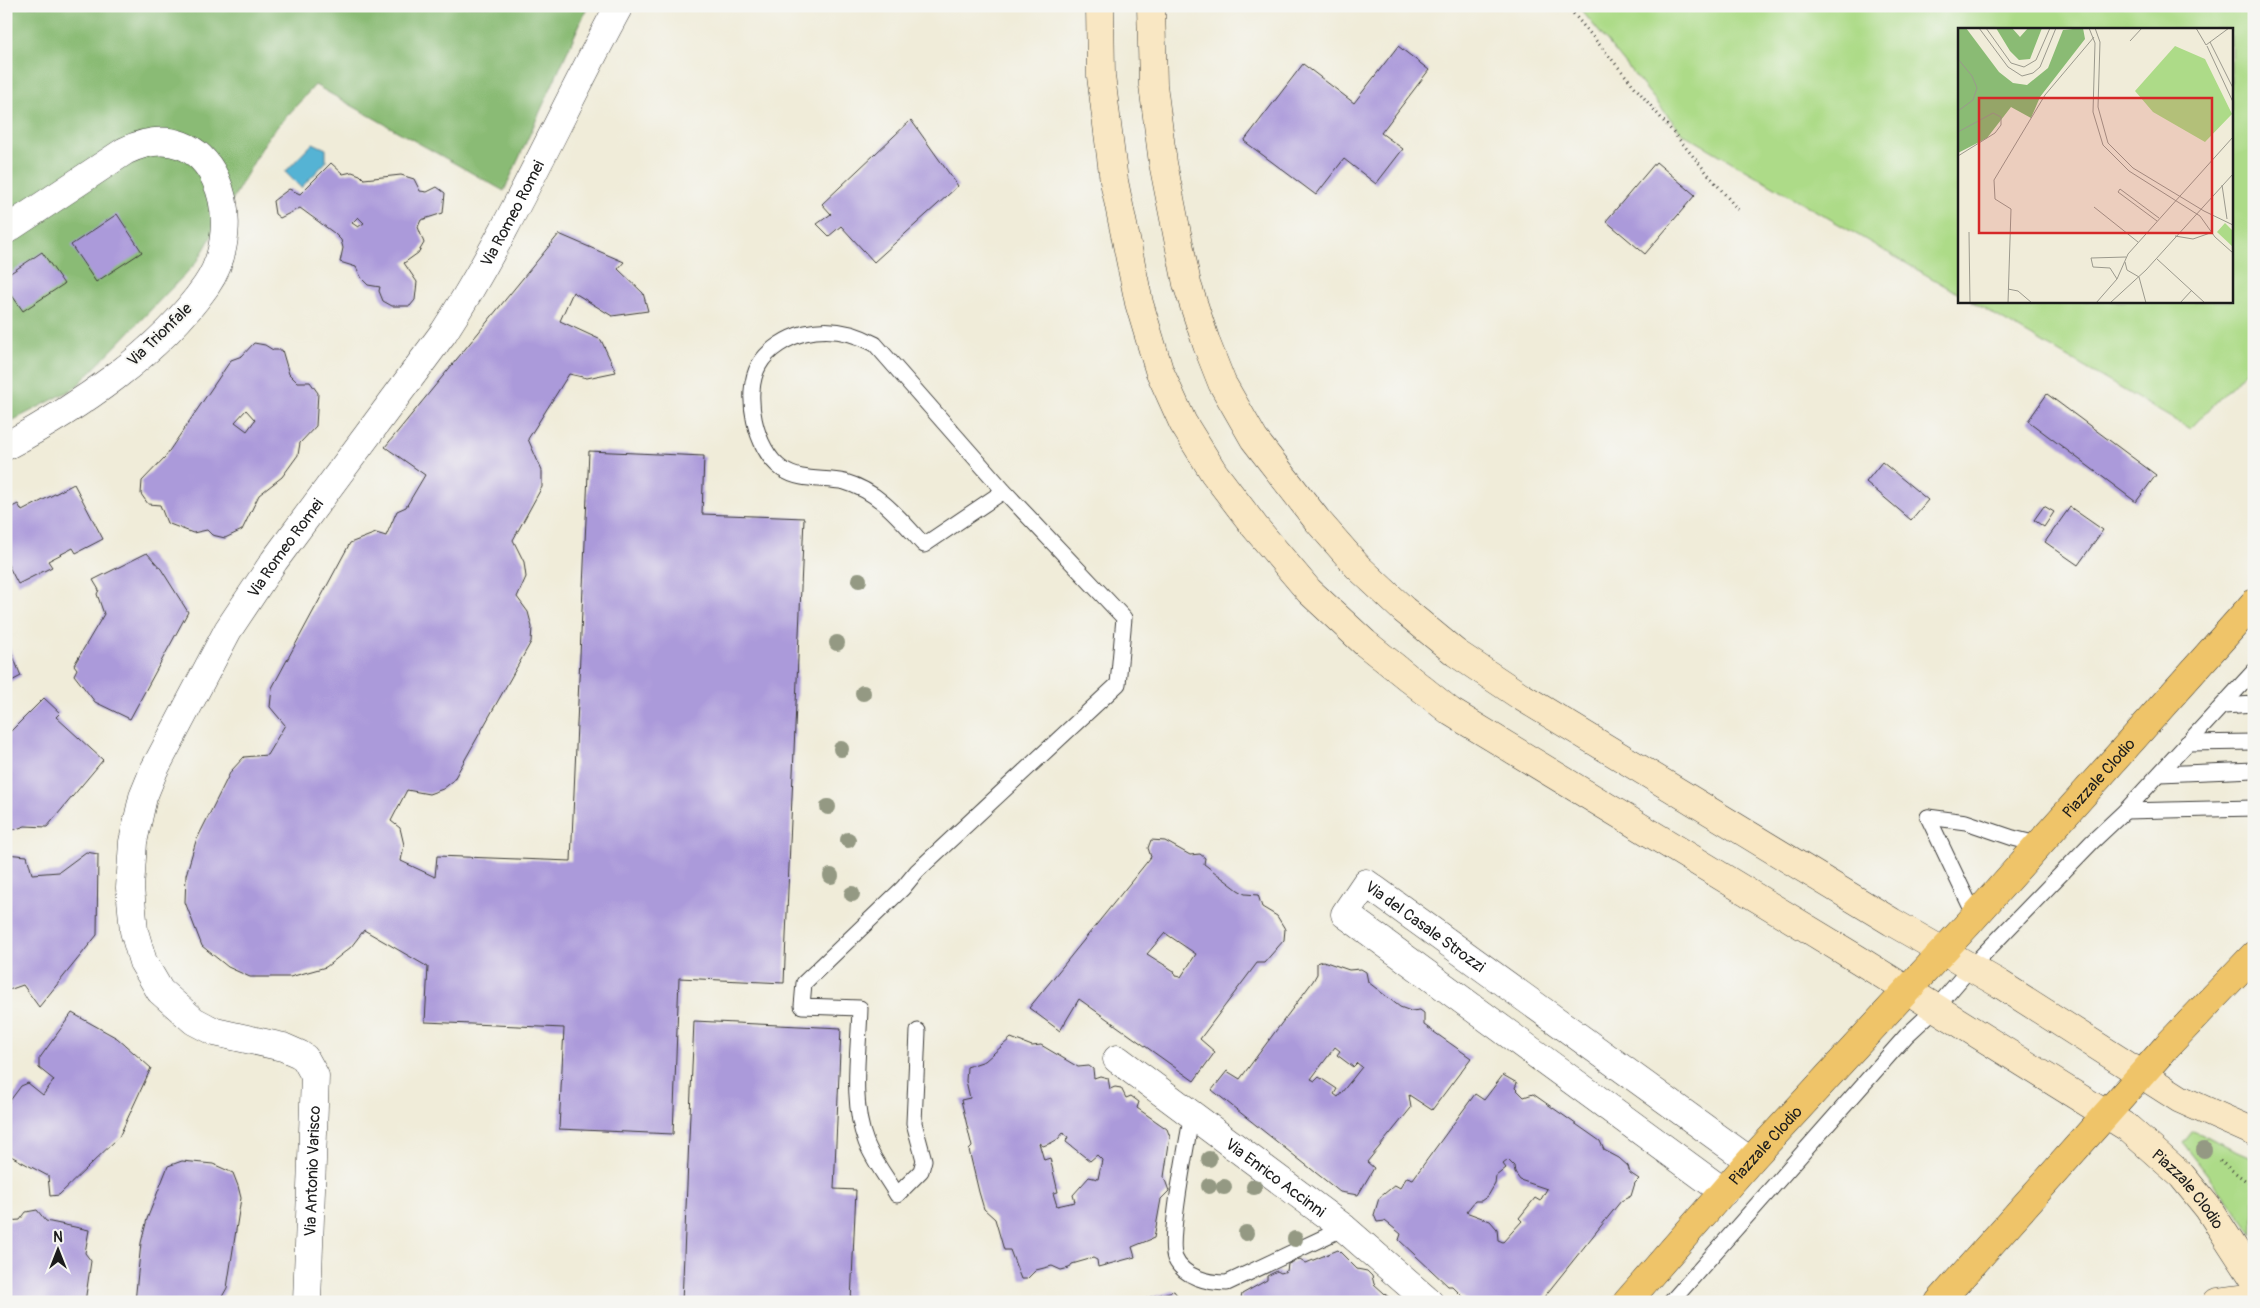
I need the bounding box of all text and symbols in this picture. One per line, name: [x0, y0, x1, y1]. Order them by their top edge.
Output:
inset map: [1958, 28, 2232, 302]
street label: Via Romeo Romei: [476, 157, 549, 270]
street label: Via Trionfale: [123, 299, 196, 371]
street label: Via Romeo Romei: [244, 495, 328, 602]
street label: Piazzale Clodio: [2058, 734, 2140, 822]
street label: Via del Casale Strozzi: [1361, 877, 1489, 977]
street label: Piazzale Clodio: [1725, 1102, 1807, 1189]
street label: Via Antonio Varisco: [300, 1105, 325, 1237]
street label: Via Enrico Accinni: [1221, 1134, 1329, 1222]
street label: Piazzale Clodio: [2147, 1145, 2228, 1233]
north arrow: [32, 1226, 82, 1276]
text: N: [53, 1229, 63, 1246]

